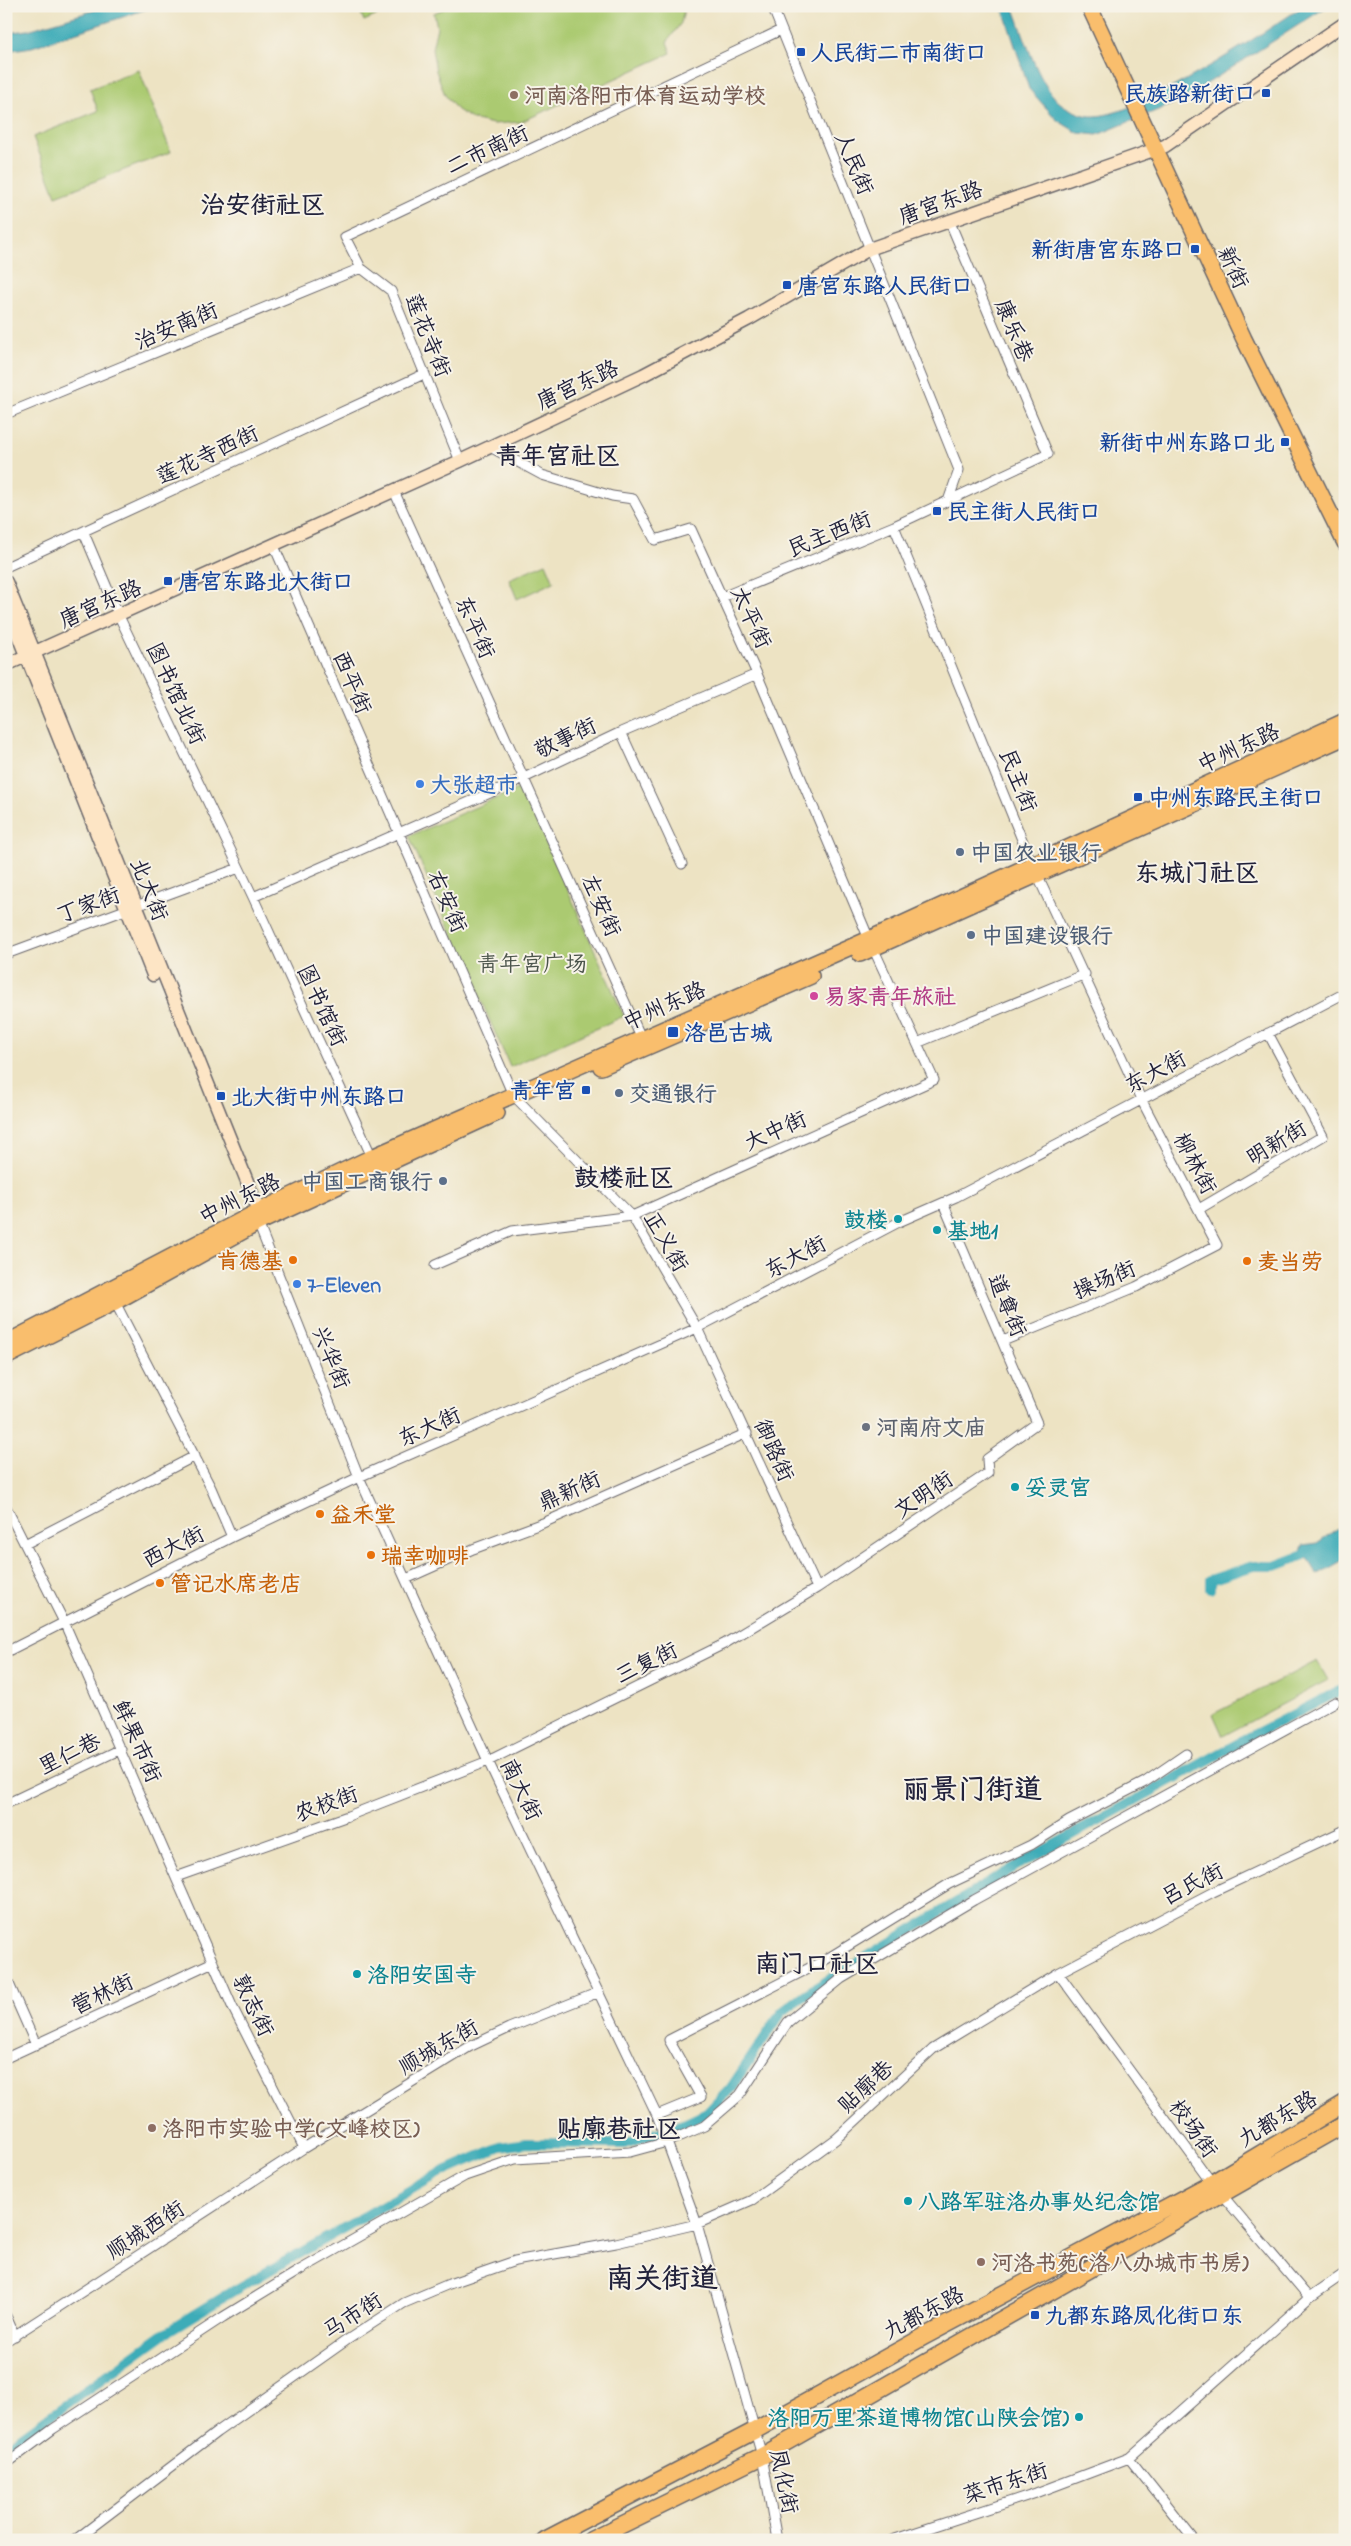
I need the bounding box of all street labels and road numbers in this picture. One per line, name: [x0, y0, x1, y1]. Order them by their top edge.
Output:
street label: 二市南街: [442, 119, 535, 185]
street label: 人民街: [825, 128, 880, 201]
street label: 唐宫东路: [894, 175, 988, 235]
street label: 新街: [1207, 242, 1255, 295]
street label: 莲花寺街: [395, 289, 458, 383]
street label: 康乐巷: [985, 295, 1040, 368]
street label: 治安南街: [130, 296, 224, 360]
street label: 唐宫东路: [532, 354, 625, 420]
street label: 莲花寺西街: [152, 419, 265, 494]
street label: 民主西街: [783, 504, 877, 567]
street label: 唐宫东路: [55, 573, 148, 638]
street label: 太平街: [721, 582, 778, 655]
street label: 东平街: [445, 592, 501, 665]
street label: 图书馆北街: [137, 638, 212, 751]
street label: 西平街: [323, 647, 378, 720]
street label: 敬事街: [530, 711, 603, 768]
street label: 中州东路: [1193, 717, 1286, 783]
street label: 民主街: [989, 745, 1043, 818]
street label: 北大街: [120, 854, 174, 927]
street label: 右安街: [417, 866, 473, 939]
street label: 左安街: [571, 870, 627, 943]
street label: 丁家街: [53, 880, 126, 933]
street label: 图书馆街: [287, 960, 353, 1053]
street label: 中州东路: [619, 975, 712, 1040]
street label: 东大街: [1120, 1044, 1193, 1103]
street label: 大中街: [740, 1105, 813, 1161]
street label: 明新街: [1241, 1114, 1314, 1175]
street label: 柳林街: [1164, 1128, 1223, 1201]
street label: 中州东路: [194, 1166, 287, 1235]
street label: 正义街: [634, 1206, 695, 1279]
street label: 东大街: [760, 1229, 833, 1288]
street label: 操场街: [1069, 1254, 1142, 1309]
street label: 道尊街: [978, 1270, 1033, 1343]
street label: 兴华街: [302, 1322, 356, 1395]
street label: 东大街: [394, 1401, 467, 1457]
street label: 御路街: [744, 1415, 800, 1488]
street label: 鼎新街: [534, 1465, 607, 1521]
street label: 文明街: [888, 1465, 961, 1528]
street label: 西大街: [138, 1519, 211, 1578]
street label: 三复街: [611, 1636, 684, 1694]
street label: 鲜果市街: [103, 1696, 168, 1789]
street label: 里仁巷: [34, 1727, 107, 1785]
street label: 南大街: [490, 1754, 548, 1827]
street label: 农校街: [291, 1779, 364, 1832]
street label: 吕氏街: [1157, 1856, 1230, 1915]
street label: 营林街: [67, 1967, 140, 2024]
street label: 敦志街: [222, 1970, 280, 2043]
street label: 顺城东街: [393, 2013, 486, 2084]
street label: 贴廓巷: [832, 2054, 902, 2122]
street label: 九都东路: [1233, 2084, 1325, 2157]
street label: 校场街: [1159, 2094, 1224, 2166]
street label: 顺城西街: [101, 2194, 192, 2269]
street label: 九都东路: [878, 2280, 971, 2349]
street label: 马市街: [317, 2286, 390, 2349]
street label: 凤化街: [760, 2446, 805, 2517]
street label: 菜市东街: [959, 2456, 1053, 2514]

